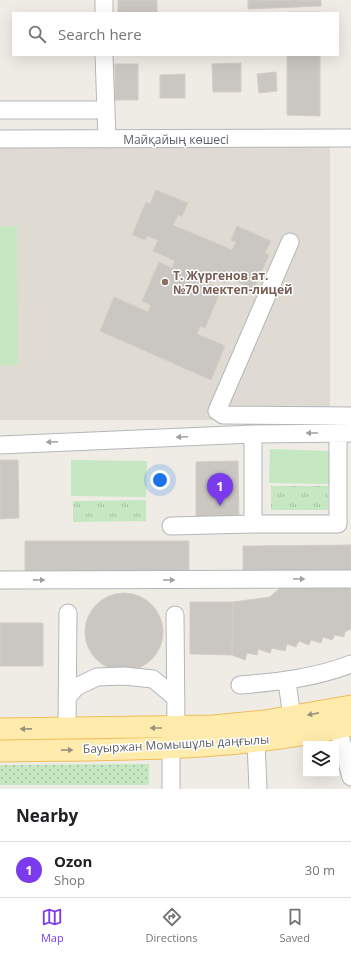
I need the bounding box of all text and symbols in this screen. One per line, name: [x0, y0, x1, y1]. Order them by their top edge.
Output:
search box: [12, 12, 339, 56]
icon: search: [26, 23, 48, 45]
text: Search here: [58, 24, 142, 44]
street label: Майқайың көшесі: [123, 131, 229, 148]
place label: Т. Жүргенов ат. №70 мектеп-лицей: [173, 267, 293, 298]
marker: Т. Жүргенов ат. №70 мектеп-лицей: [160, 277, 170, 287]
one-way arrow: [305, 430, 318, 436]
one-way arrow: [176, 433, 188, 440]
one-way arrow: [46, 439, 58, 446]
your location: [150, 470, 170, 490]
pin: 1: [207, 473, 233, 506]
one-way arrow: [293, 576, 306, 582]
one-way arrow: [33, 577, 46, 583]
one-way arrow: [163, 577, 176, 583]
one-way arrow: [307, 711, 319, 717]
one-way arrow: [149, 725, 162, 731]
one-way arrow: [19, 726, 32, 732]
street label: Бауыржан Момышұлы даңғылы: [82, 731, 270, 757]
map controls: [303, 741, 339, 777]
button: layers: [303, 741, 339, 777]
one-way arrow: [61, 746, 73, 753]
text: Nearby: [16, 804, 78, 827]
text: Ozon: [54, 851, 92, 871]
text: 1: [25, 861, 33, 879]
text: 30 m: [305, 861, 335, 879]
text: Shop: [54, 871, 85, 889]
tab: Map: [41, 906, 64, 945]
tab: Directions: [146, 906, 198, 945]
tab: Saved: [279, 906, 310, 945]

